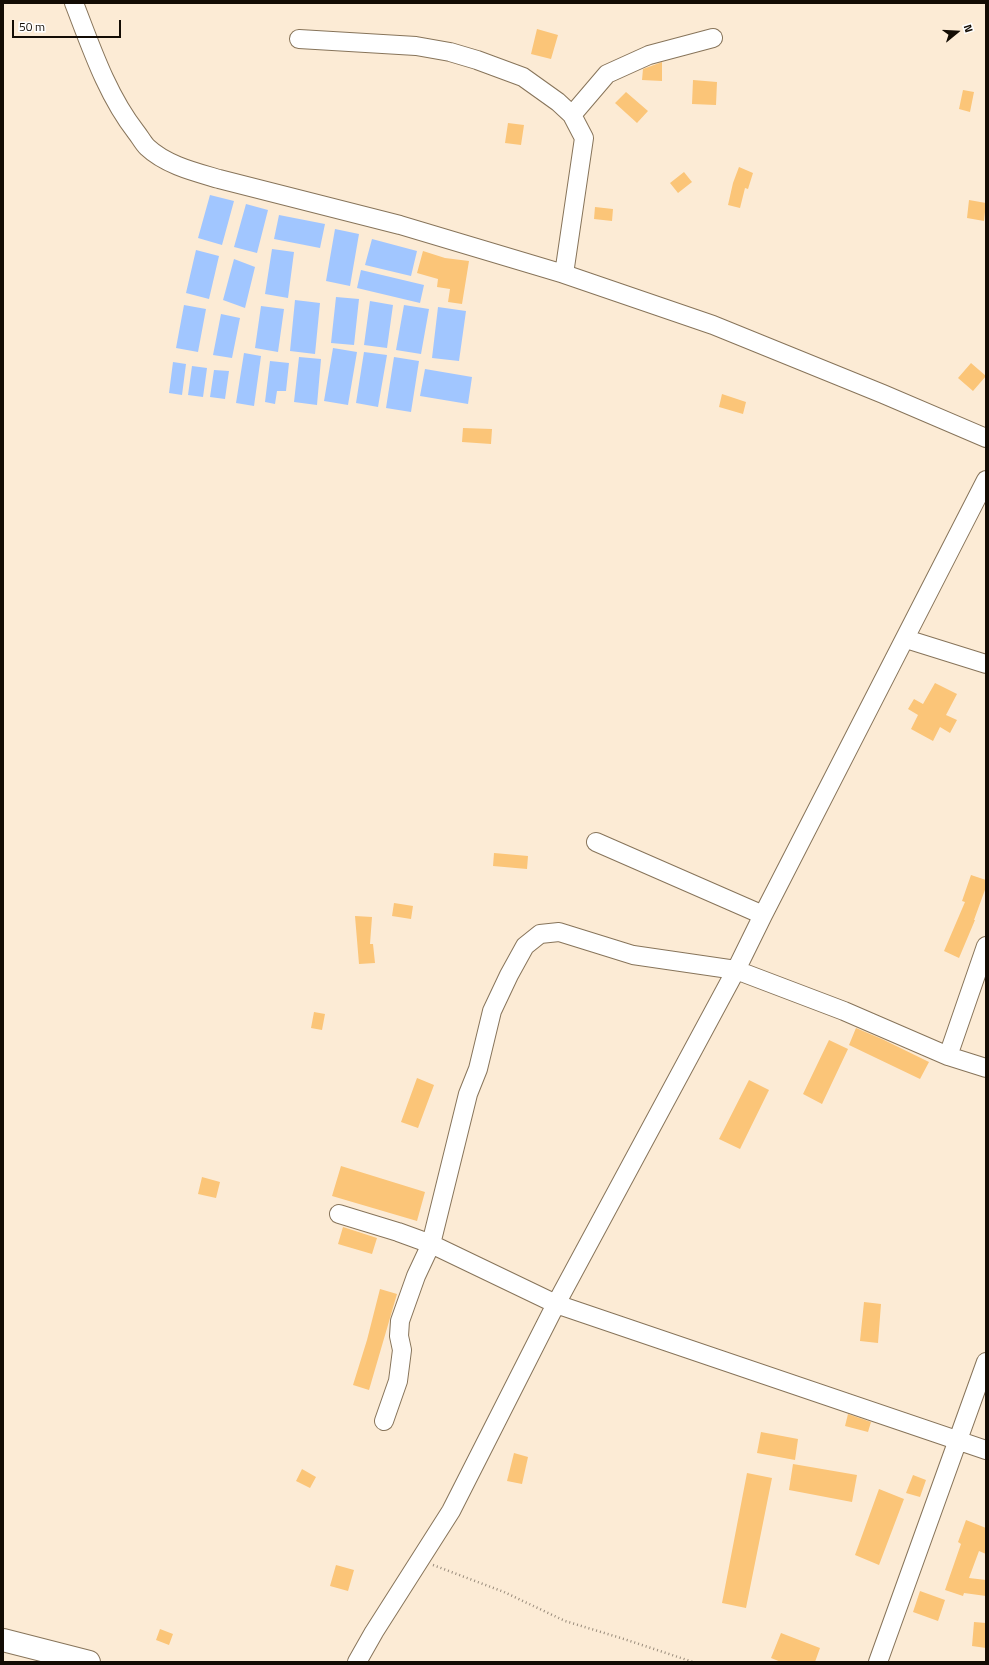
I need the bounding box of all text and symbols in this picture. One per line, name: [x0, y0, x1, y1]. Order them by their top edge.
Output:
scale bar: [14, 12, 123, 38]
north arrow: [937, 12, 977, 52]
text: 50 m: [19, 17, 45, 36]
text: N: [960, 22, 977, 34]

